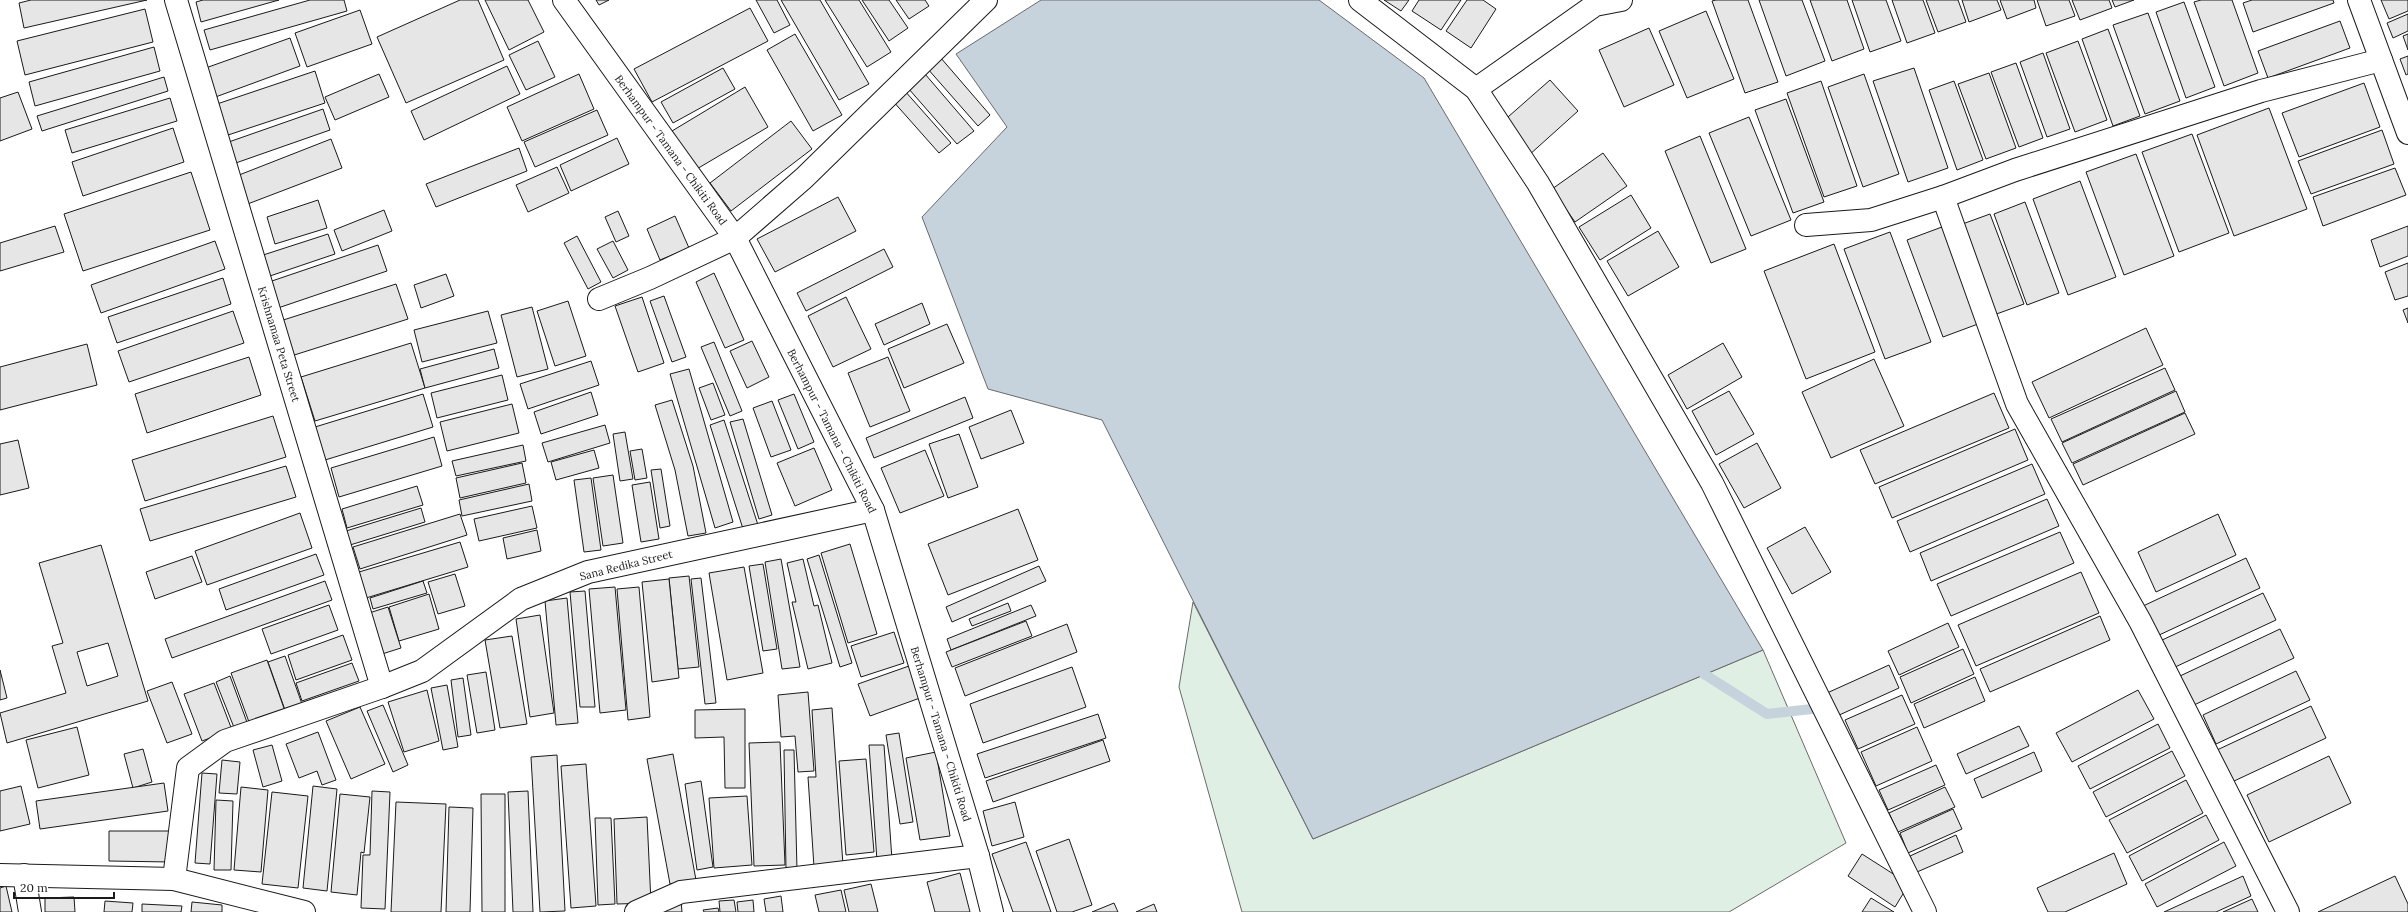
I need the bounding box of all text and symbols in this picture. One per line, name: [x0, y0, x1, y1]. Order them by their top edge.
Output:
street label: Berhampur - Tamana - Chikiti Road: [612, 72, 731, 228]
street label: Krishnamaa Peta Street: [255, 285, 303, 404]
street label: Berhampur - Tamana - Chikiti Road: [784, 347, 880, 516]
street label: Sana Redika Street: [578, 547, 675, 583]
street label: Berhampur - Tamana - Chikiti Road: [908, 645, 974, 824]
scale bar: [14, 874, 114, 900]
text: 20 m: [20, 880, 48, 895]

